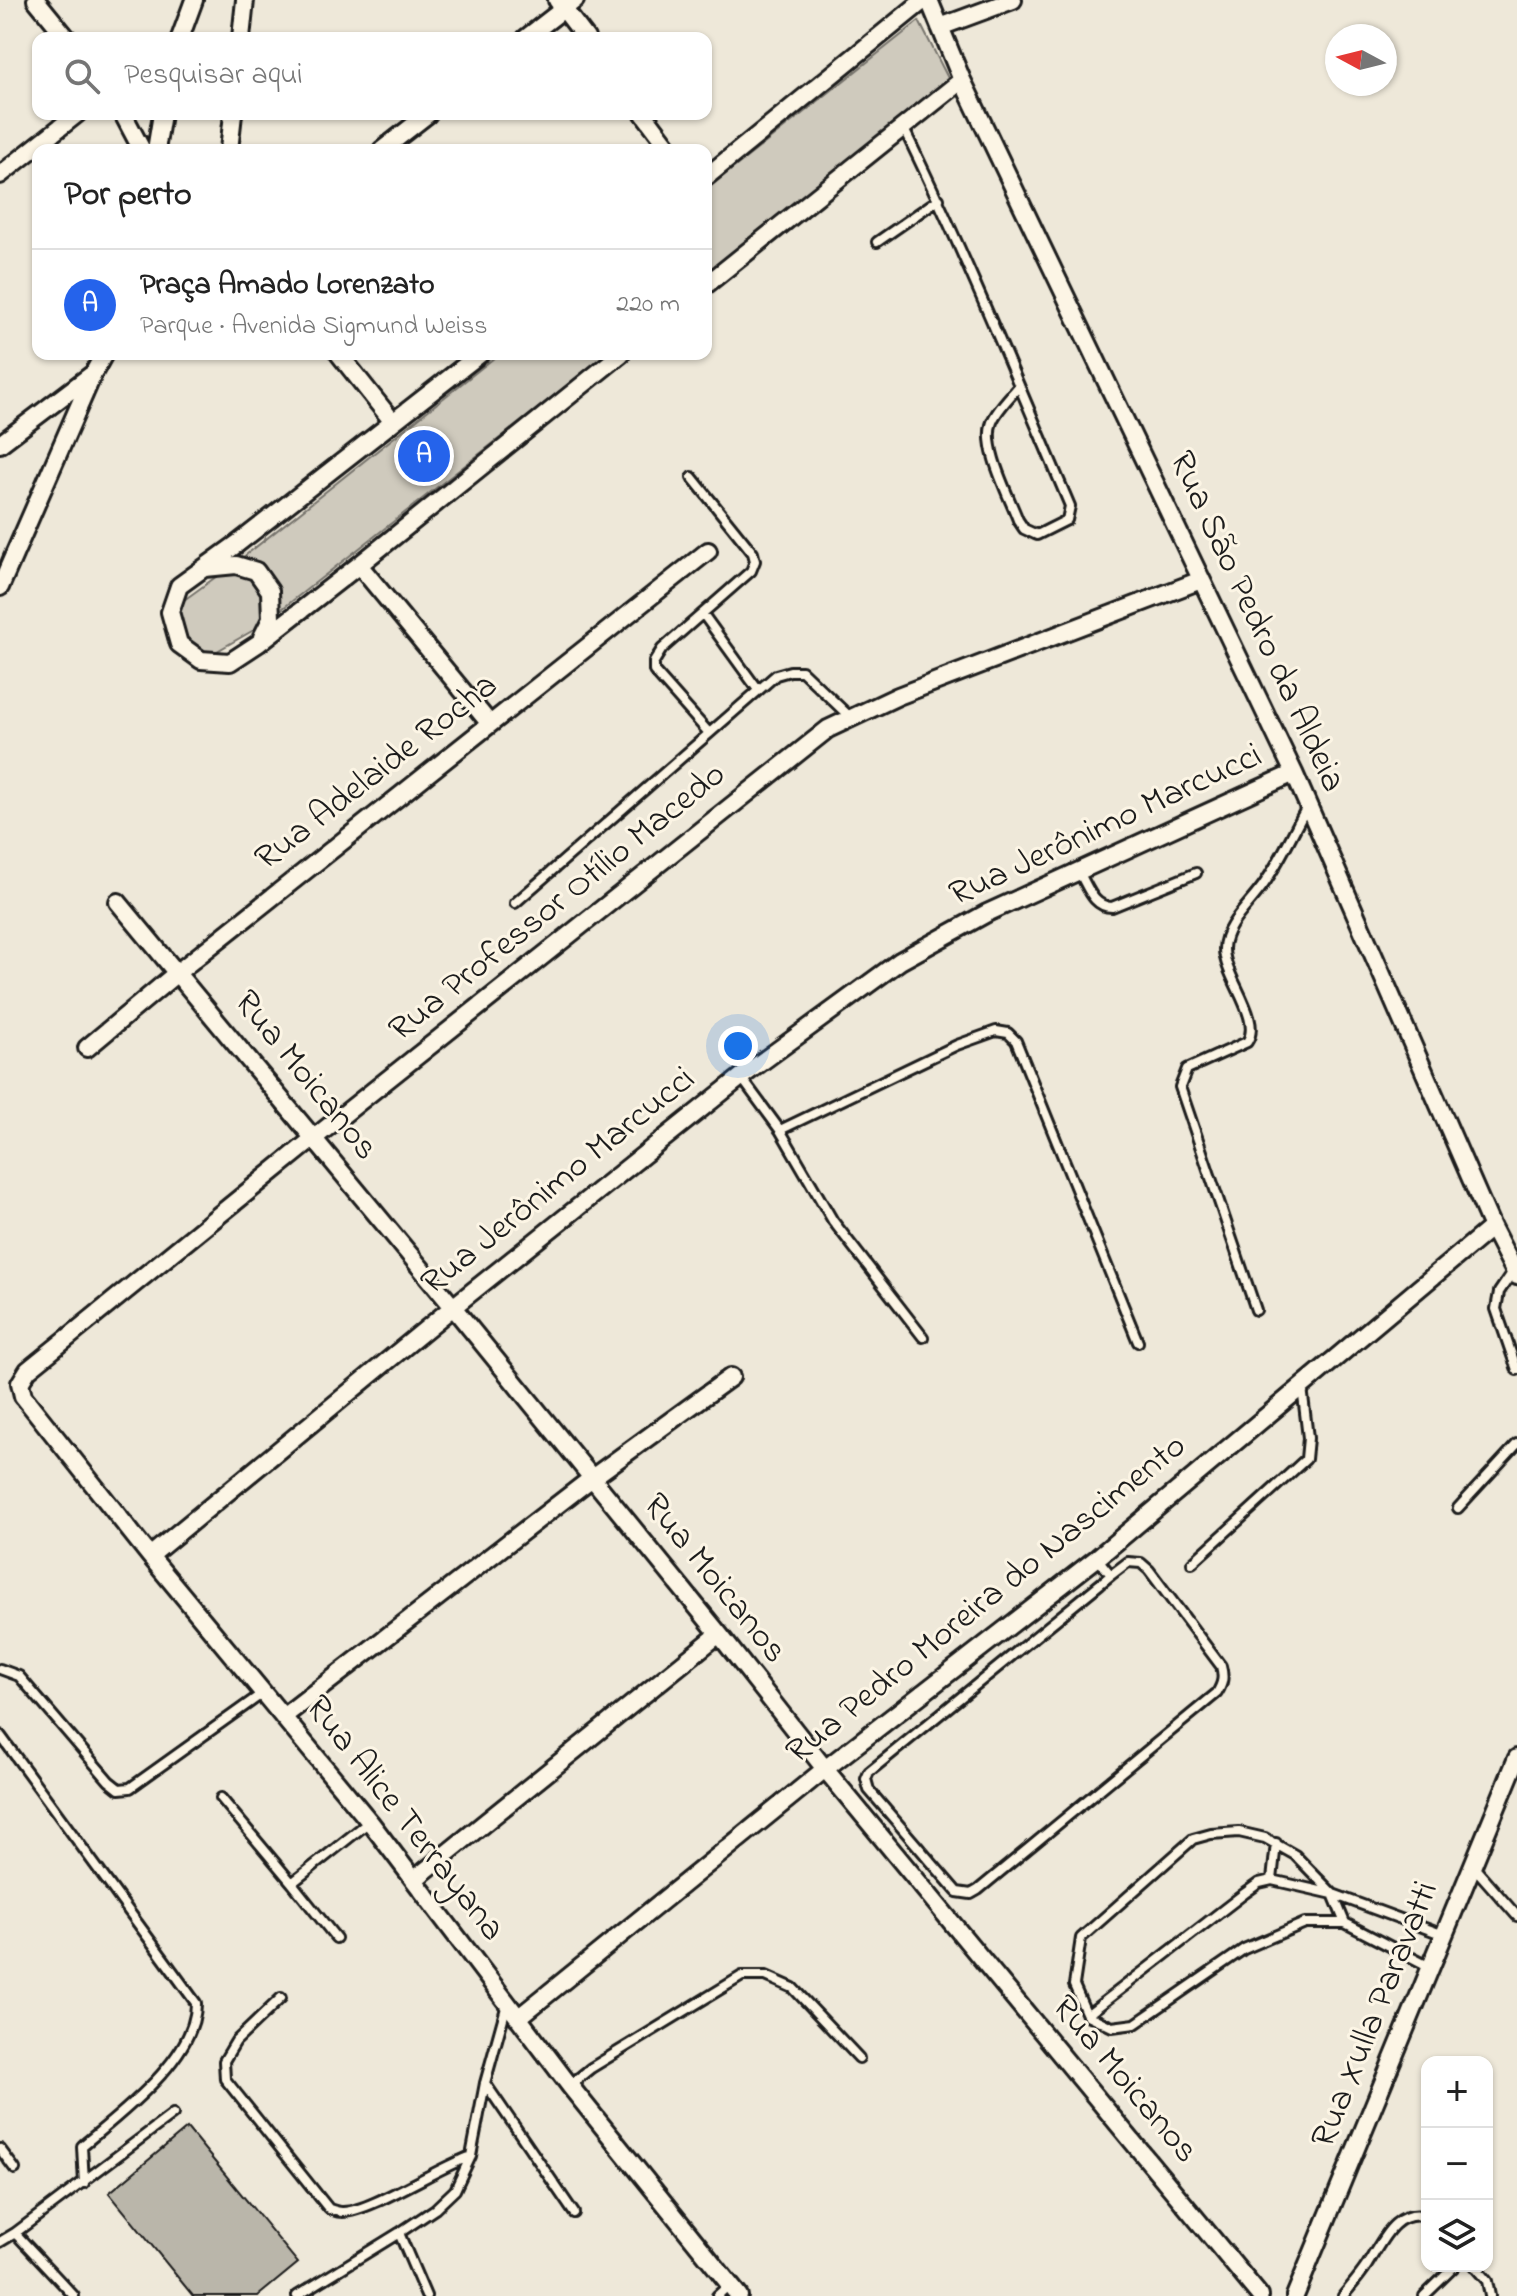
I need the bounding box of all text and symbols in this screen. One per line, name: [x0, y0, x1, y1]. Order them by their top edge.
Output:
north arrow: [1325, 24, 1397, 96]
search box: [32, 32, 712, 120]
icon: search: [60, 54, 104, 98]
text: Pesquisar aqui: [124, 54, 303, 98]
text: Por perto: [64, 171, 192, 221]
text: Praça Amado Lorenzato: [140, 264, 435, 308]
text: A: [82, 286, 98, 324]
text: 220 m: [616, 286, 680, 324]
text: Parque · Avenida Sigmund Weiss: [140, 308, 487, 346]
pin: A: [398, 426, 450, 486]
street label: Rua São Pedro da Aldeia: [1154, 443, 1358, 801]
street label: Rua Adelaide Rocha: [244, 661, 510, 885]
street label: Rua Jerônimo Marcucci: [941, 730, 1271, 922]
street label: Rua Professor Otílio Macedo: [378, 750, 738, 1056]
street label: Rua Moicanos: [220, 979, 390, 1173]
your location: [718, 1026, 758, 1066]
street label: Rua Jerônimo Marcucci: [410, 1055, 708, 1309]
street label: Rua Pedro Moreira do Nascimento: [775, 1422, 1199, 1778]
street label: Rua Moicanos: [629, 1482, 799, 1676]
street label: Rua Alice Terrayana: [291, 1685, 517, 1953]
street label: Rua Xulla Paravatti: [1298, 1874, 1454, 2156]
street label: Rua Moicanos: [1037, 1984, 1211, 2176]
map controls: [1421, 2056, 1493, 2272]
button: +: [1421, 2056, 1493, 2128]
button: −: [1421, 2128, 1493, 2200]
button: layers: [1421, 2200, 1493, 2272]

